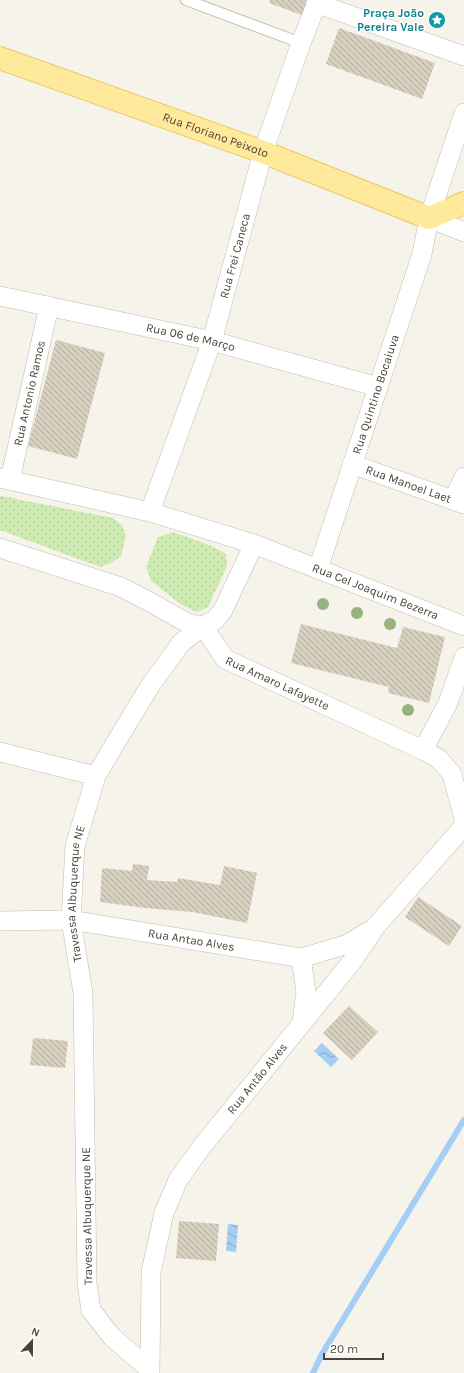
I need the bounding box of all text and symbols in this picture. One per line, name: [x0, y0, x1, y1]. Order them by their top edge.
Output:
place label: Praça João Pereira Vale: [357, 6, 424, 34]
place icon: Praça João Pereira Vale: [427, 10, 447, 30]
street label: Rua Floriano Peixoto: [161, 110, 271, 161]
street label: Rua Frei Caneca: [217, 212, 253, 300]
street label: Rua 06 de Março: [145, 320, 237, 354]
street label: Rua Quintino Bocaiuva: [349, 333, 402, 456]
street label: Rua Antonio Ramos: [11, 339, 48, 447]
street label: Rua Manoel Laet: [364, 462, 454, 506]
street label: Rua Cel Joaquim Bezerra: [310, 560, 441, 622]
street label: Rua Amaro Lafayette: [223, 653, 331, 713]
street label: Travessa Albuquerque NE: [64, 823, 88, 963]
street label: Rua Antao Alves: [147, 926, 236, 954]
street label: Rua Antão Alves: [224, 1040, 290, 1117]
street label: Travessa Albuquerque NE: [79, 1147, 95, 1285]
north arrow: [12, 1321, 52, 1361]
text: N: [29, 1325, 42, 1340]
scale bar: [324, 1335, 383, 1361]
text: 20 m: [330, 1342, 358, 1356]

